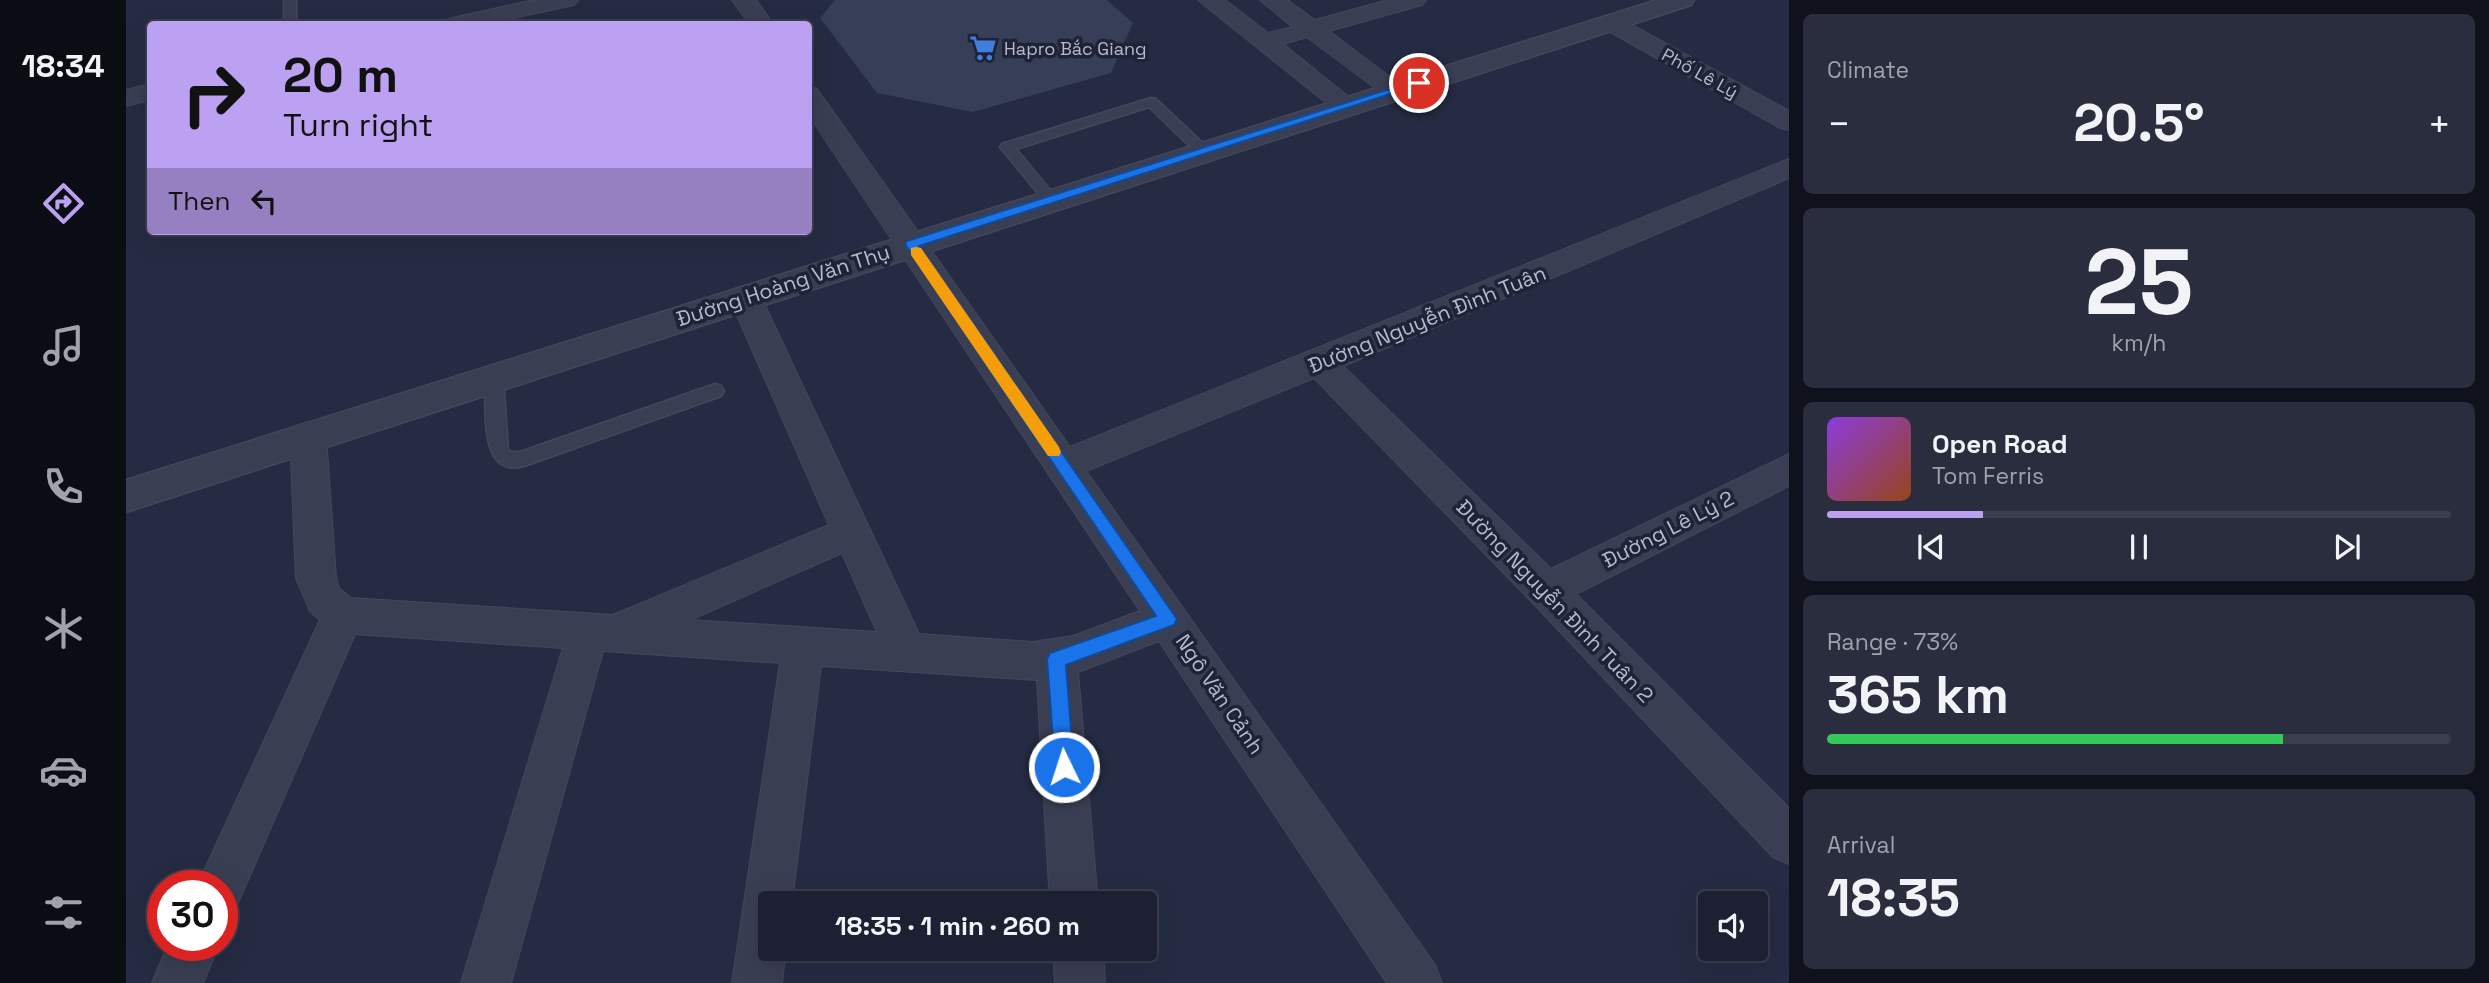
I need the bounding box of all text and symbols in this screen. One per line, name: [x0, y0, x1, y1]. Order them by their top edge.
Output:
supermarket icon: Hapro Bắc Giang: [968, 33, 998, 63]
place label: Hapro Bắc Giang: [1004, 37, 1147, 60]
street label: Phố Lê Lý: [1658, 43, 1742, 103]
text: 20 m: [283, 44, 398, 106]
text: 18:34: [21, 46, 105, 86]
icon: right: [168, 49, 259, 140]
pin: [1389, 53, 1449, 113]
text: Climate: [1827, 55, 1909, 85]
icon: arrive: [1400, 64, 1438, 102]
text: 20.5°: [2073, 90, 2205, 156]
text: −: [1827, 100, 1851, 148]
text: +: [2427, 100, 2451, 148]
text: Turn right: [283, 105, 433, 145]
icon: directions: [39, 179, 88, 228]
icon: left: [245, 182, 283, 220]
text: Then: [168, 184, 231, 218]
text: 25: [2085, 224, 2193, 341]
street label: Đường Hoàng Văn Thụ: [673, 238, 893, 332]
street label: Đường Nguyễn Đình Tuân: [1304, 259, 1550, 379]
icon: music: [39, 321, 88, 370]
text: km/h: [2112, 328, 2166, 358]
text: Open Road: [1932, 427, 2068, 461]
text: Tom Ferris: [1932, 461, 2044, 491]
icon: phone: [39, 462, 88, 511]
street label: Đường Lê Lý 2: [1598, 484, 1738, 574]
street label: Đường Nguyễn Đình Tuân 2: [1451, 494, 1659, 708]
icon: previous: [1912, 528, 1950, 566]
icon: pause: [2120, 528, 2158, 566]
icon: next: [2328, 528, 2366, 566]
icon: climate: [39, 604, 88, 653]
text: Range · 73%: [1827, 627, 1958, 657]
street label: Ngô Văn Cảnh: [1170, 629, 1270, 759]
text: 365 km: [1827, 662, 2009, 728]
position arrow: [1027, 730, 1101, 804]
icon: car: [39, 746, 88, 795]
text: Arrival: [1827, 830, 1895, 860]
text: 18:35: [1827, 865, 1960, 931]
speed limit sign: 30: [147, 870, 238, 961]
icon: filters: [39, 888, 88, 937]
map controls: [1698, 891, 1768, 961]
button: sound: [1698, 891, 1768, 961]
text: 18:35 · 1 min · 260 m: [835, 909, 1080, 943]

